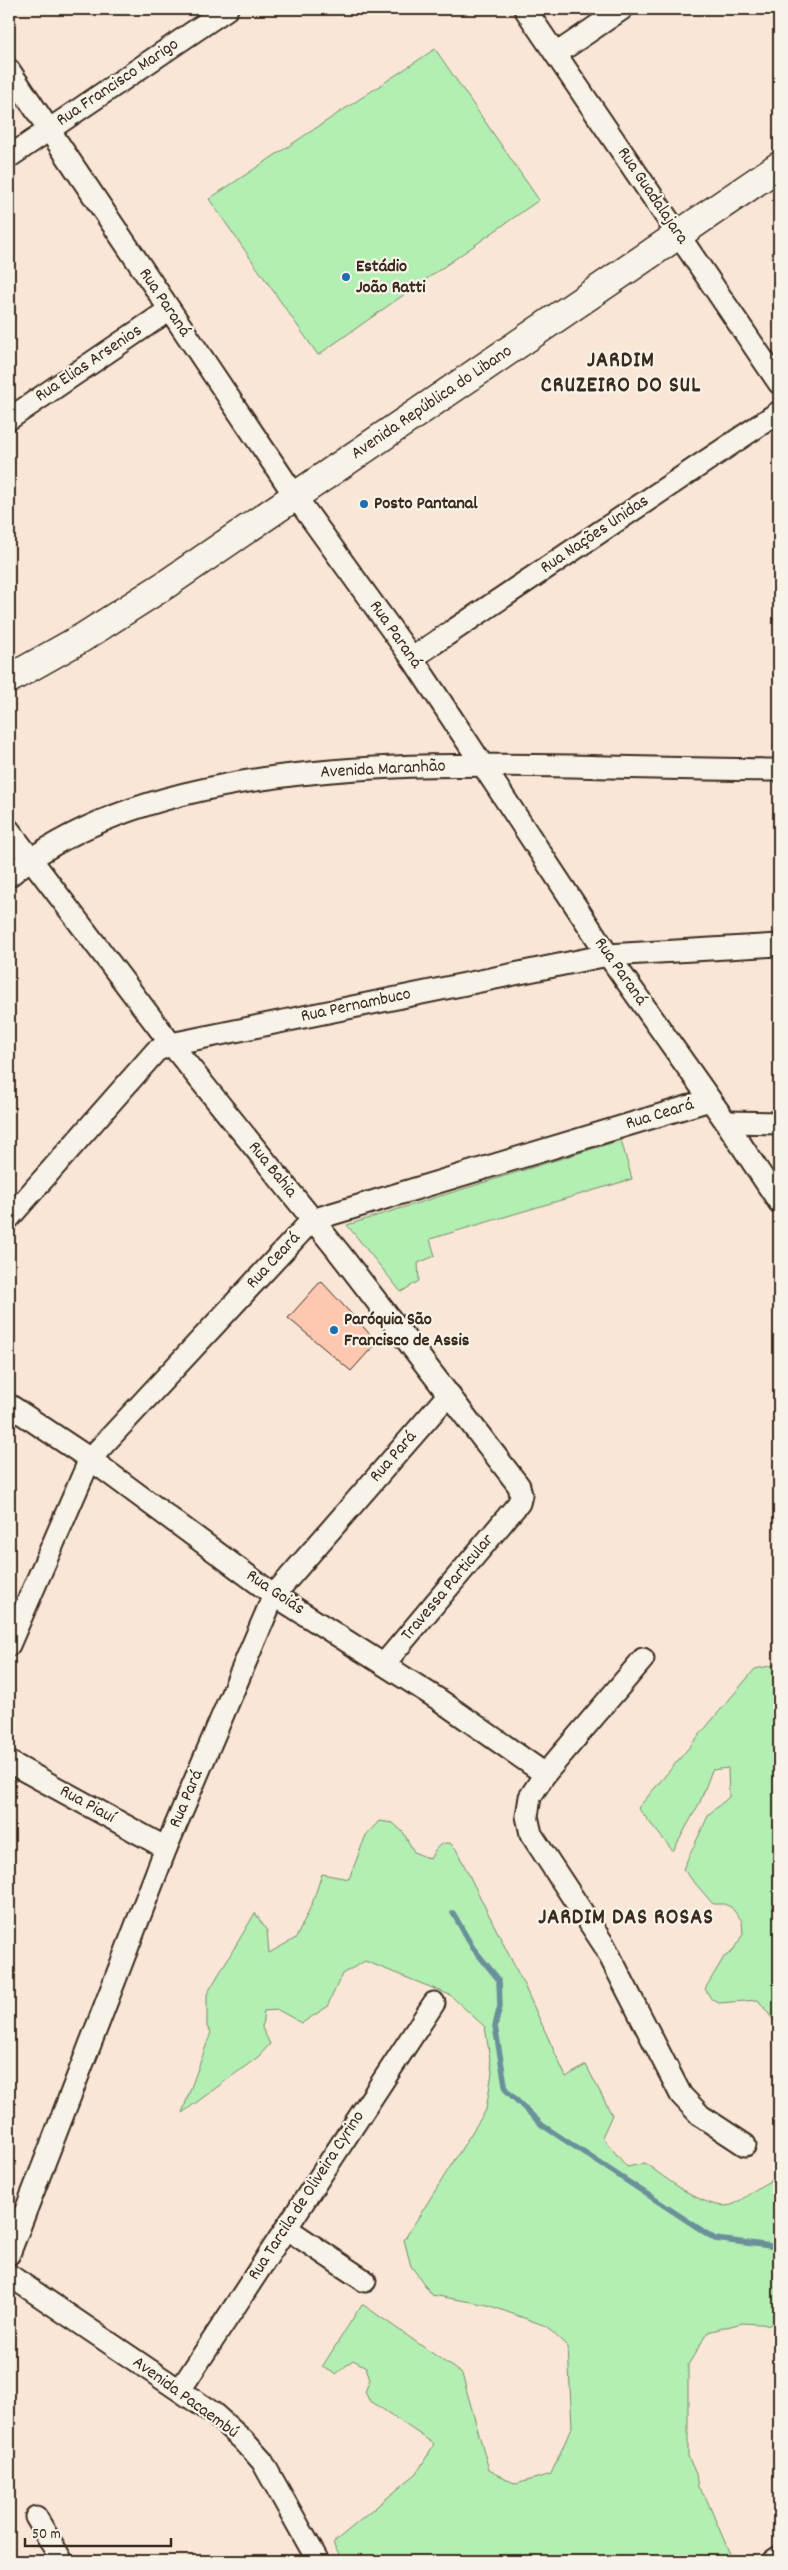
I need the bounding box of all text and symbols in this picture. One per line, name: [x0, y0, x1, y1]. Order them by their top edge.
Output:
street label: Rua Francisco Marigo: [52, 33, 184, 133]
street label: Rua Guadalajara: [610, 142, 694, 250]
place label: Estádio João Ratti: [356, 255, 426, 301]
street label: Rua Paraná: [132, 264, 196, 342]
marker: Estádio João Ratti: [340, 271, 352, 283]
street label: Rua Elias Arsenios: [31, 319, 147, 409]
street label: Avenida República do Libano: [346, 340, 518, 466]
district label: JARDIM CRUZEIRO DO SUL: [541, 346, 701, 402]
street label: Rua Nações Unidas: [536, 489, 654, 581]
place label: Posto Pantanal: [374, 492, 478, 517]
marker: Posto Pantanal: [358, 498, 370, 510]
street label: Rua Paraná: [362, 596, 428, 674]
street label: Avenida Maranhão: [320, 754, 446, 786]
street label: Rua Paraná: [587, 933, 653, 1011]
street label: Rua Pernambuco: [299, 982, 413, 1030]
street label: Rua Ceará: [623, 1093, 697, 1137]
street label: Rua Bahia: [242, 1136, 303, 1204]
street label: Rua Ceará: [241, 1227, 307, 1295]
place label: Paróquia São Francisco de Assis: [344, 1308, 470, 1354]
marker: Paróquia São Francisco de Assis: [328, 1324, 340, 1336]
street label: Rua Pará: [364, 1426, 424, 1488]
street label: Travessa Particular: [396, 1529, 501, 1647]
street label: Rua Goiás: [241, 1564, 309, 1622]
street label: Rua Pará: [164, 1766, 210, 1832]
street label: Rua Piauí: [55, 1780, 121, 1831]
district label: JARDIM DAS ROSAS: [538, 1903, 714, 1934]
street label: Rua Tarcila de Oliveira Cyrino: [243, 2106, 371, 2286]
street label: Avenida Pacaembú: [127, 2351, 243, 2445]
scale bar: [25, 2515, 171, 2547]
text: 50 m: [32, 2524, 61, 2546]

